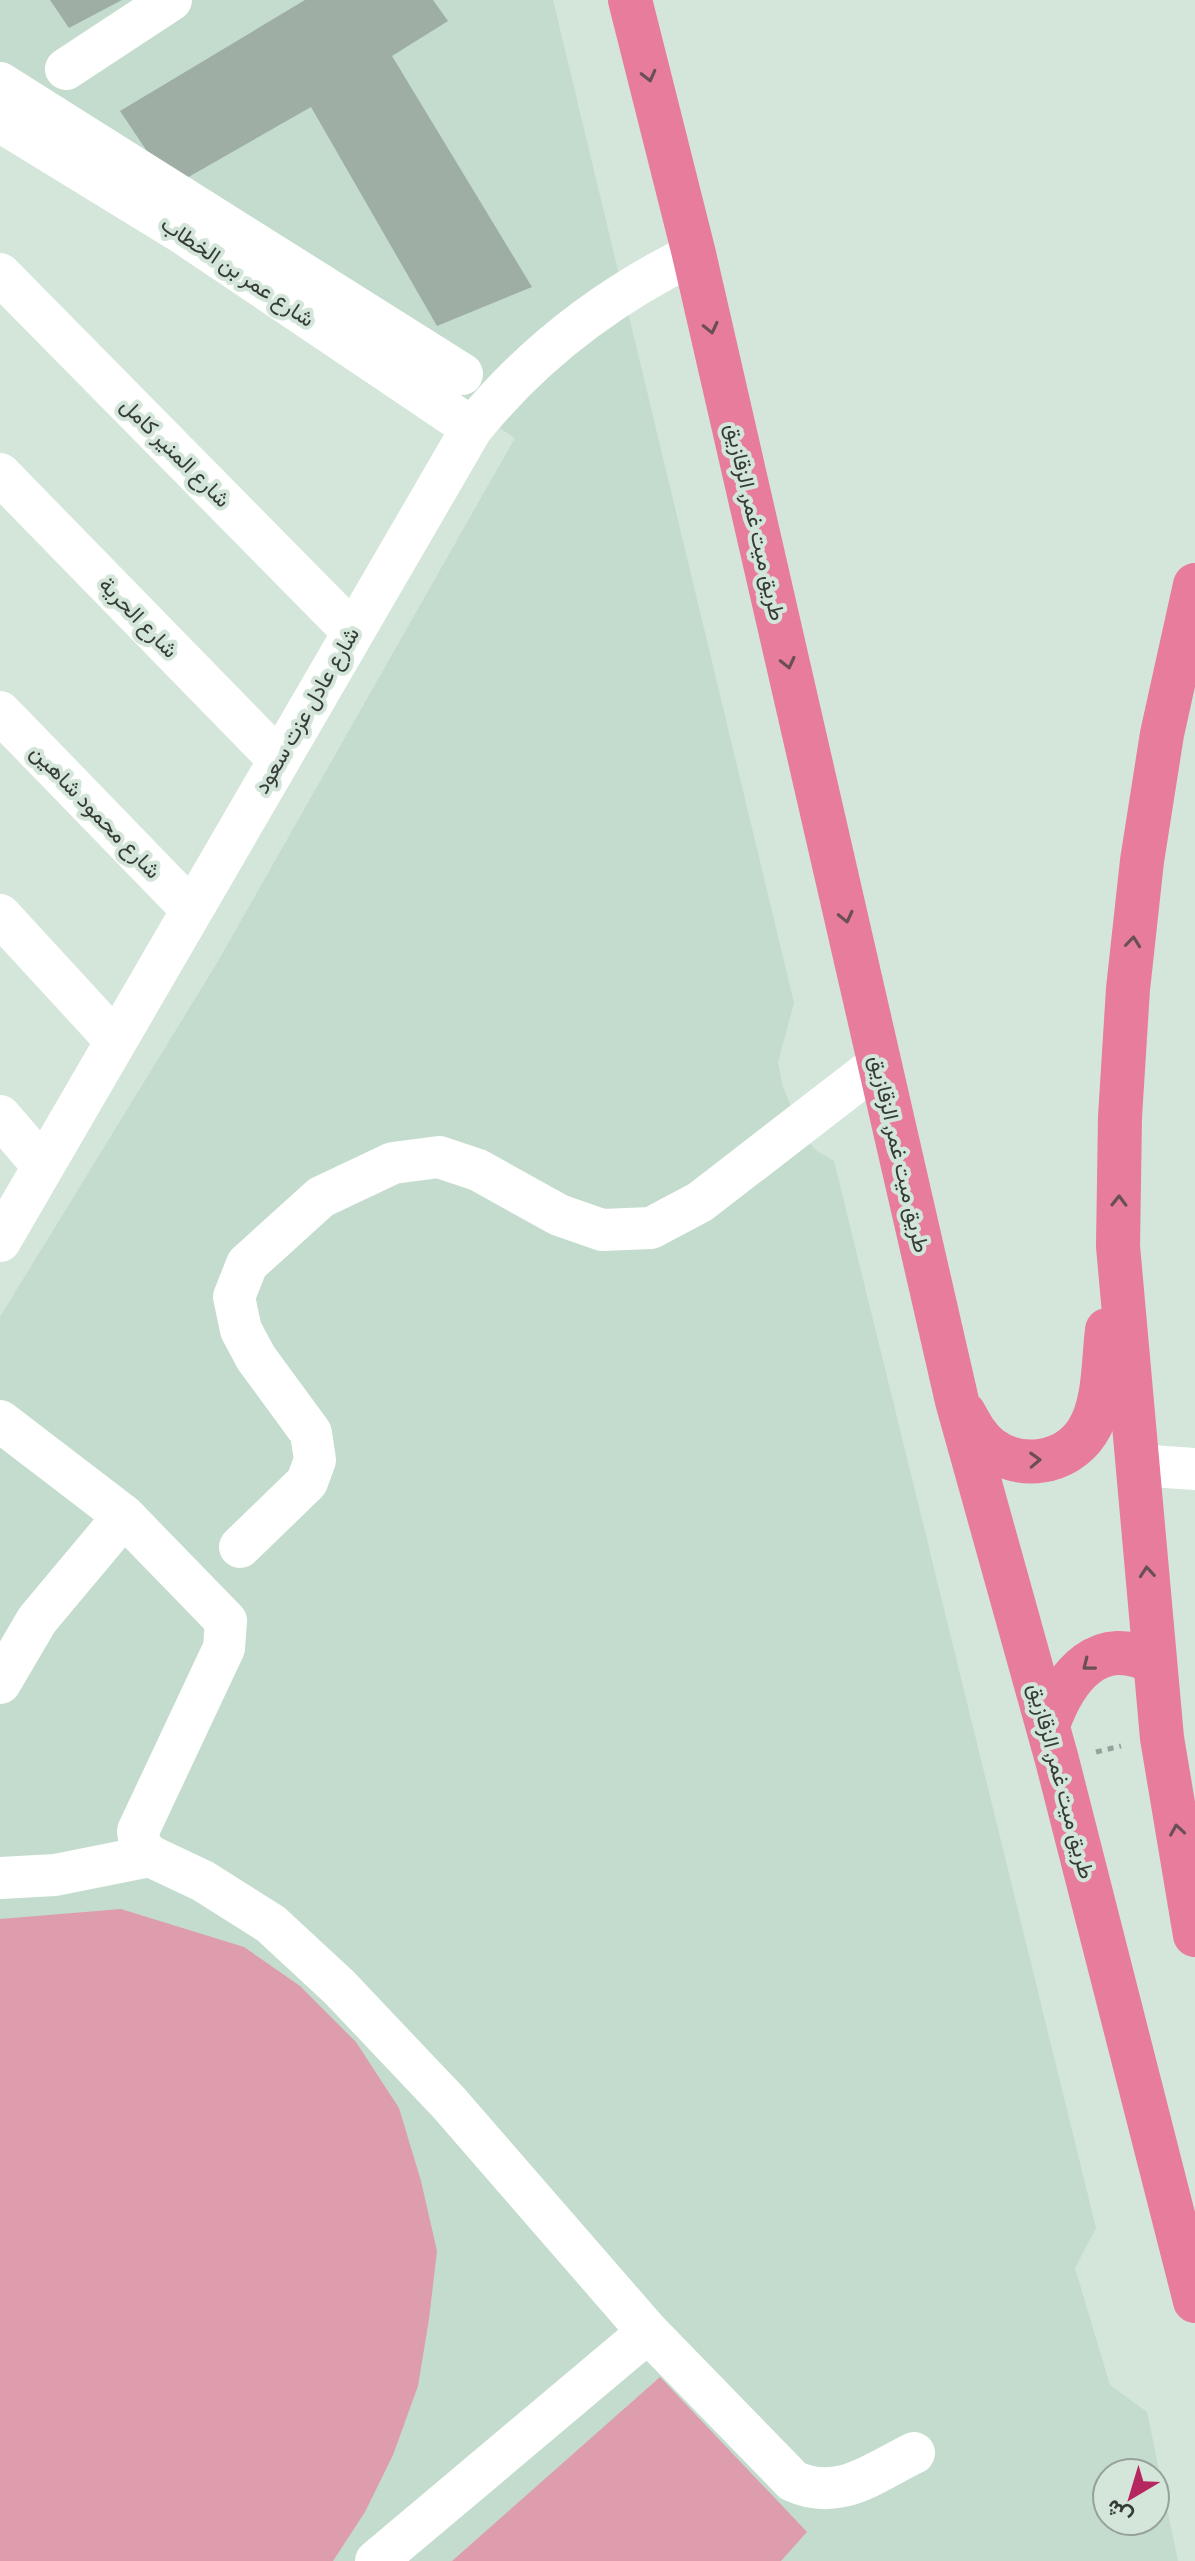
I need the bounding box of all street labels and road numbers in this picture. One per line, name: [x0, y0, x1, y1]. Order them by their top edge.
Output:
street label: شارع عمر بن الخطاب: [155, 209, 320, 334]
street label: شارع المنير كامل: [114, 391, 237, 514]
street label: طريق ميت غمر, الزقازيق: [720, 421, 792, 623]
street label: شارع الحرية: [93, 571, 185, 664]
street label: شارع عادل عزت سعود: [247, 622, 366, 799]
street label: شارع محمود شاهين: [24, 738, 167, 885]
street label: طريق ميت غمر, الزقازيق: [864, 1053, 936, 1255]
street label: طريق ميت غمر, الزقازيق: [1022, 1680, 1102, 1882]

